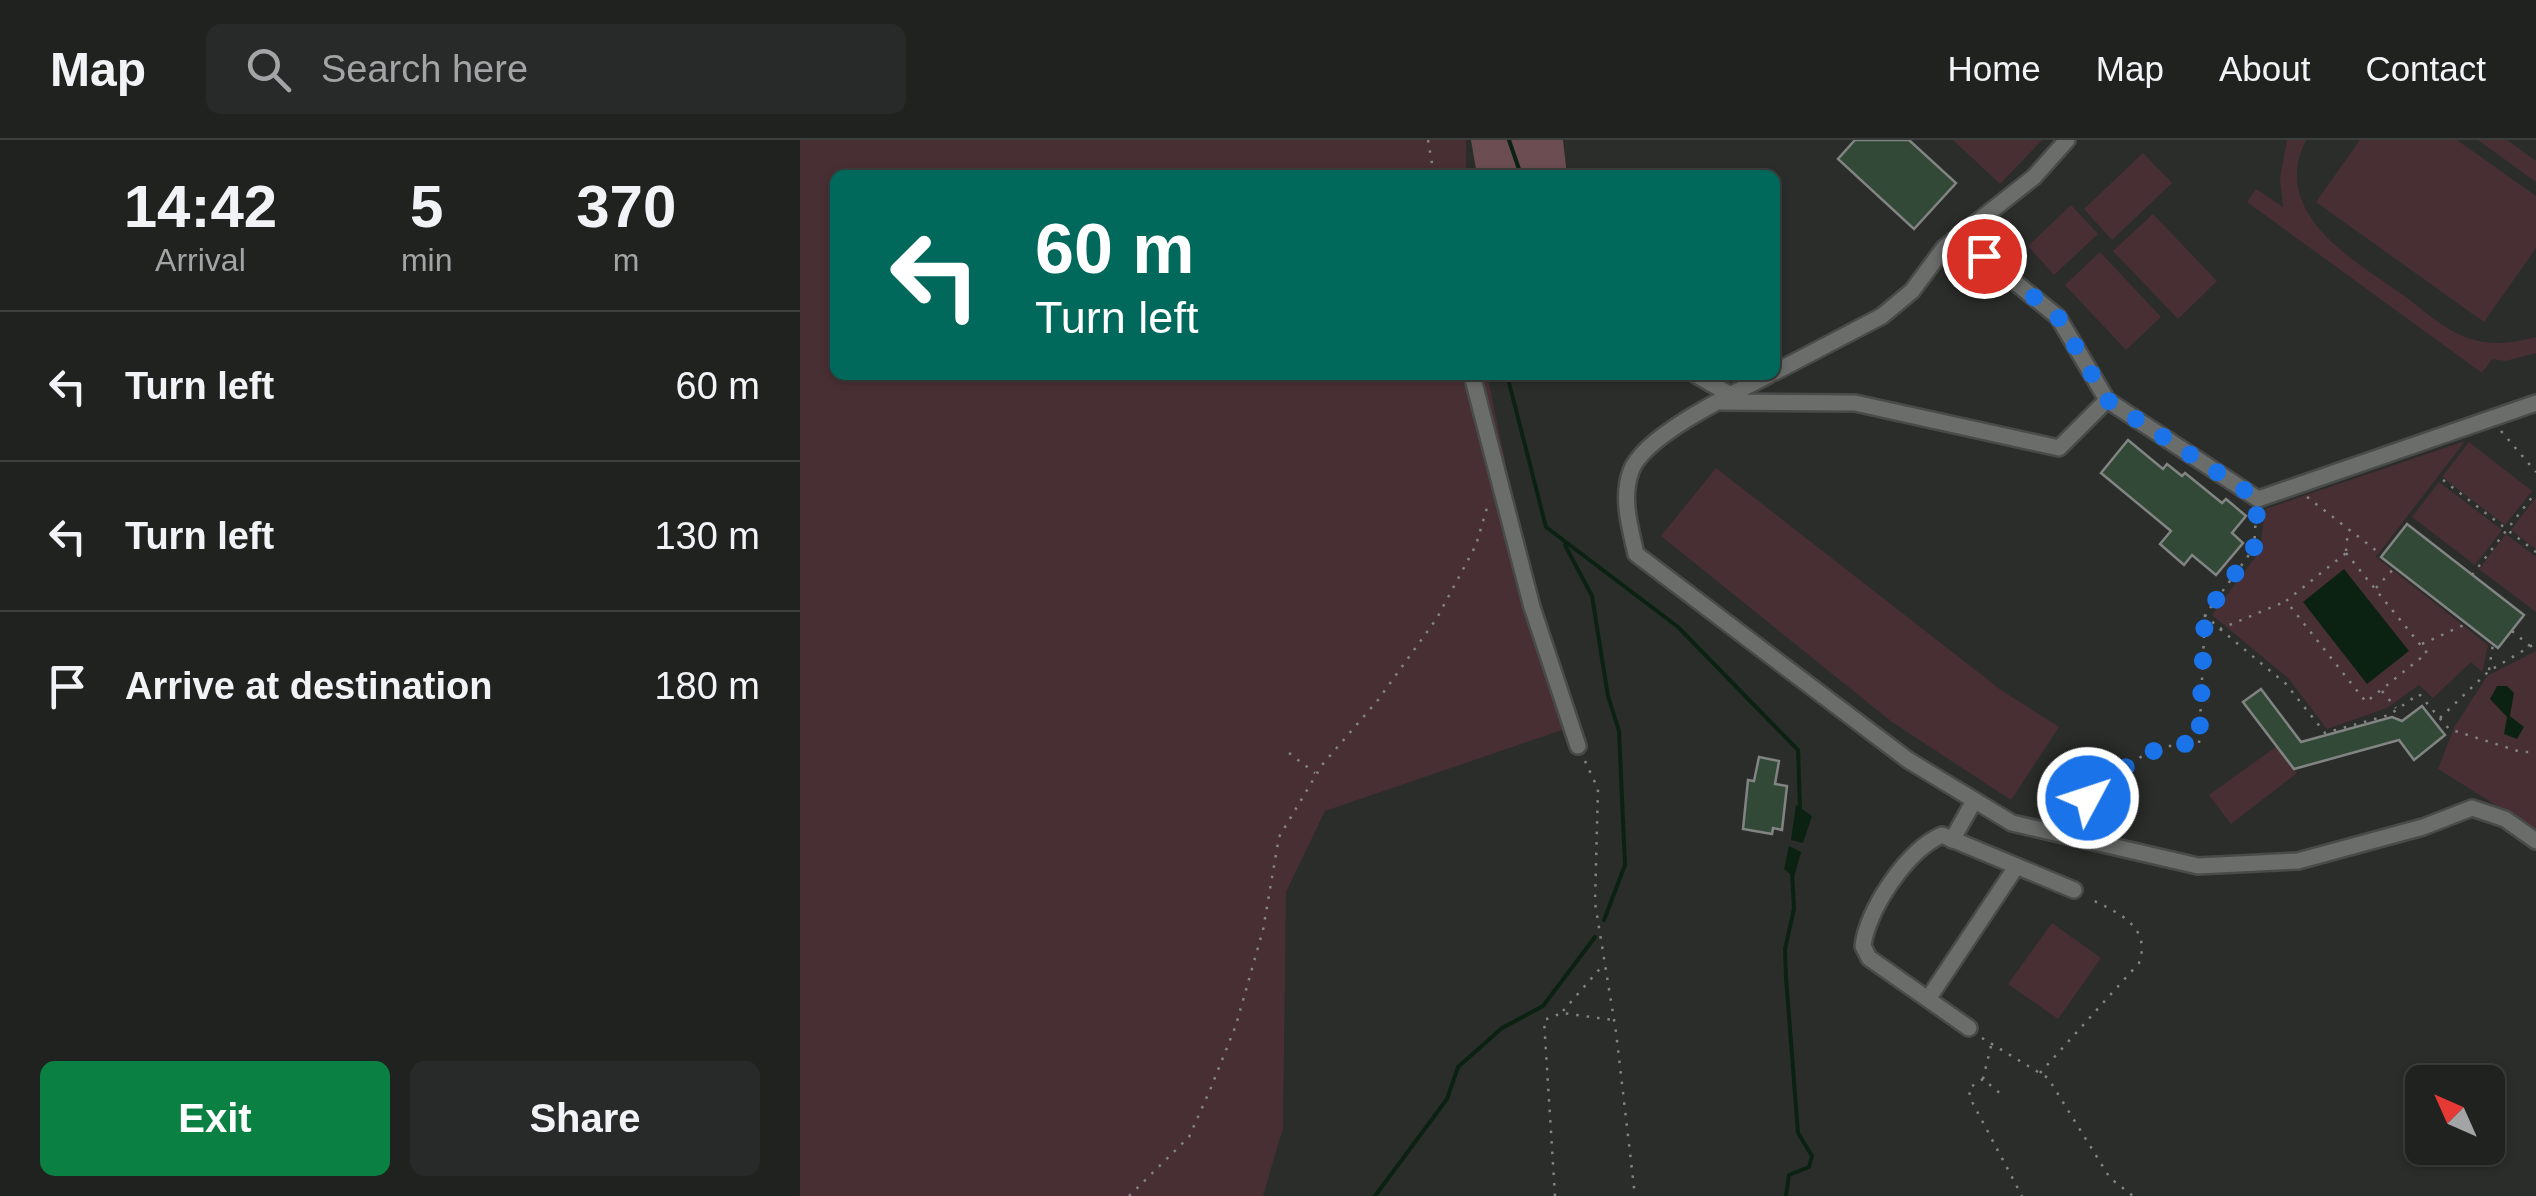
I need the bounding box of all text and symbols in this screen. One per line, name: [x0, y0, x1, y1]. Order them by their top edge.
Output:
search box: [206, 24, 906, 114]
icon: search: [241, 42, 296, 97]
text: Map: [50, 43, 146, 96]
text: Search here: [321, 48, 528, 90]
text: Home: [1947, 49, 2041, 88]
text: Map: [2096, 49, 2164, 88]
text: About: [2219, 49, 2310, 88]
text: Contact: [2365, 49, 2486, 88]
text: 14:42: [124, 173, 277, 240]
text: 5: [410, 173, 443, 240]
text: 370: [576, 173, 676, 240]
icon: left: [870, 210, 1000, 340]
text: 60 m: [1035, 210, 1195, 288]
pin: [1942, 214, 2027, 299]
icon: arrive: [1957, 229, 2012, 284]
text: Arrival: [155, 242, 246, 278]
text: min: [401, 242, 452, 278]
text: m: [613, 242, 640, 278]
text: Turn left: [1035, 292, 1198, 343]
icon: left: [40, 359, 95, 414]
text: Turn left: [125, 365, 274, 407]
text: 60 m: [676, 365, 760, 407]
icon: left: [40, 509, 95, 564]
text: Turn left: [125, 515, 274, 557]
text: 130 m: [654, 515, 760, 557]
icon: arrive: [40, 659, 95, 714]
text: Arrive at destination: [125, 665, 492, 707]
text: 180 m: [654, 665, 760, 707]
position arrow: [2036, 746, 2140, 850]
button: Exit: [40, 1061, 390, 1176]
button: Share: [410, 1061, 760, 1176]
north arrow: [2405, 1065, 2505, 1165]
map controls: [2405, 1065, 2505, 1165]

